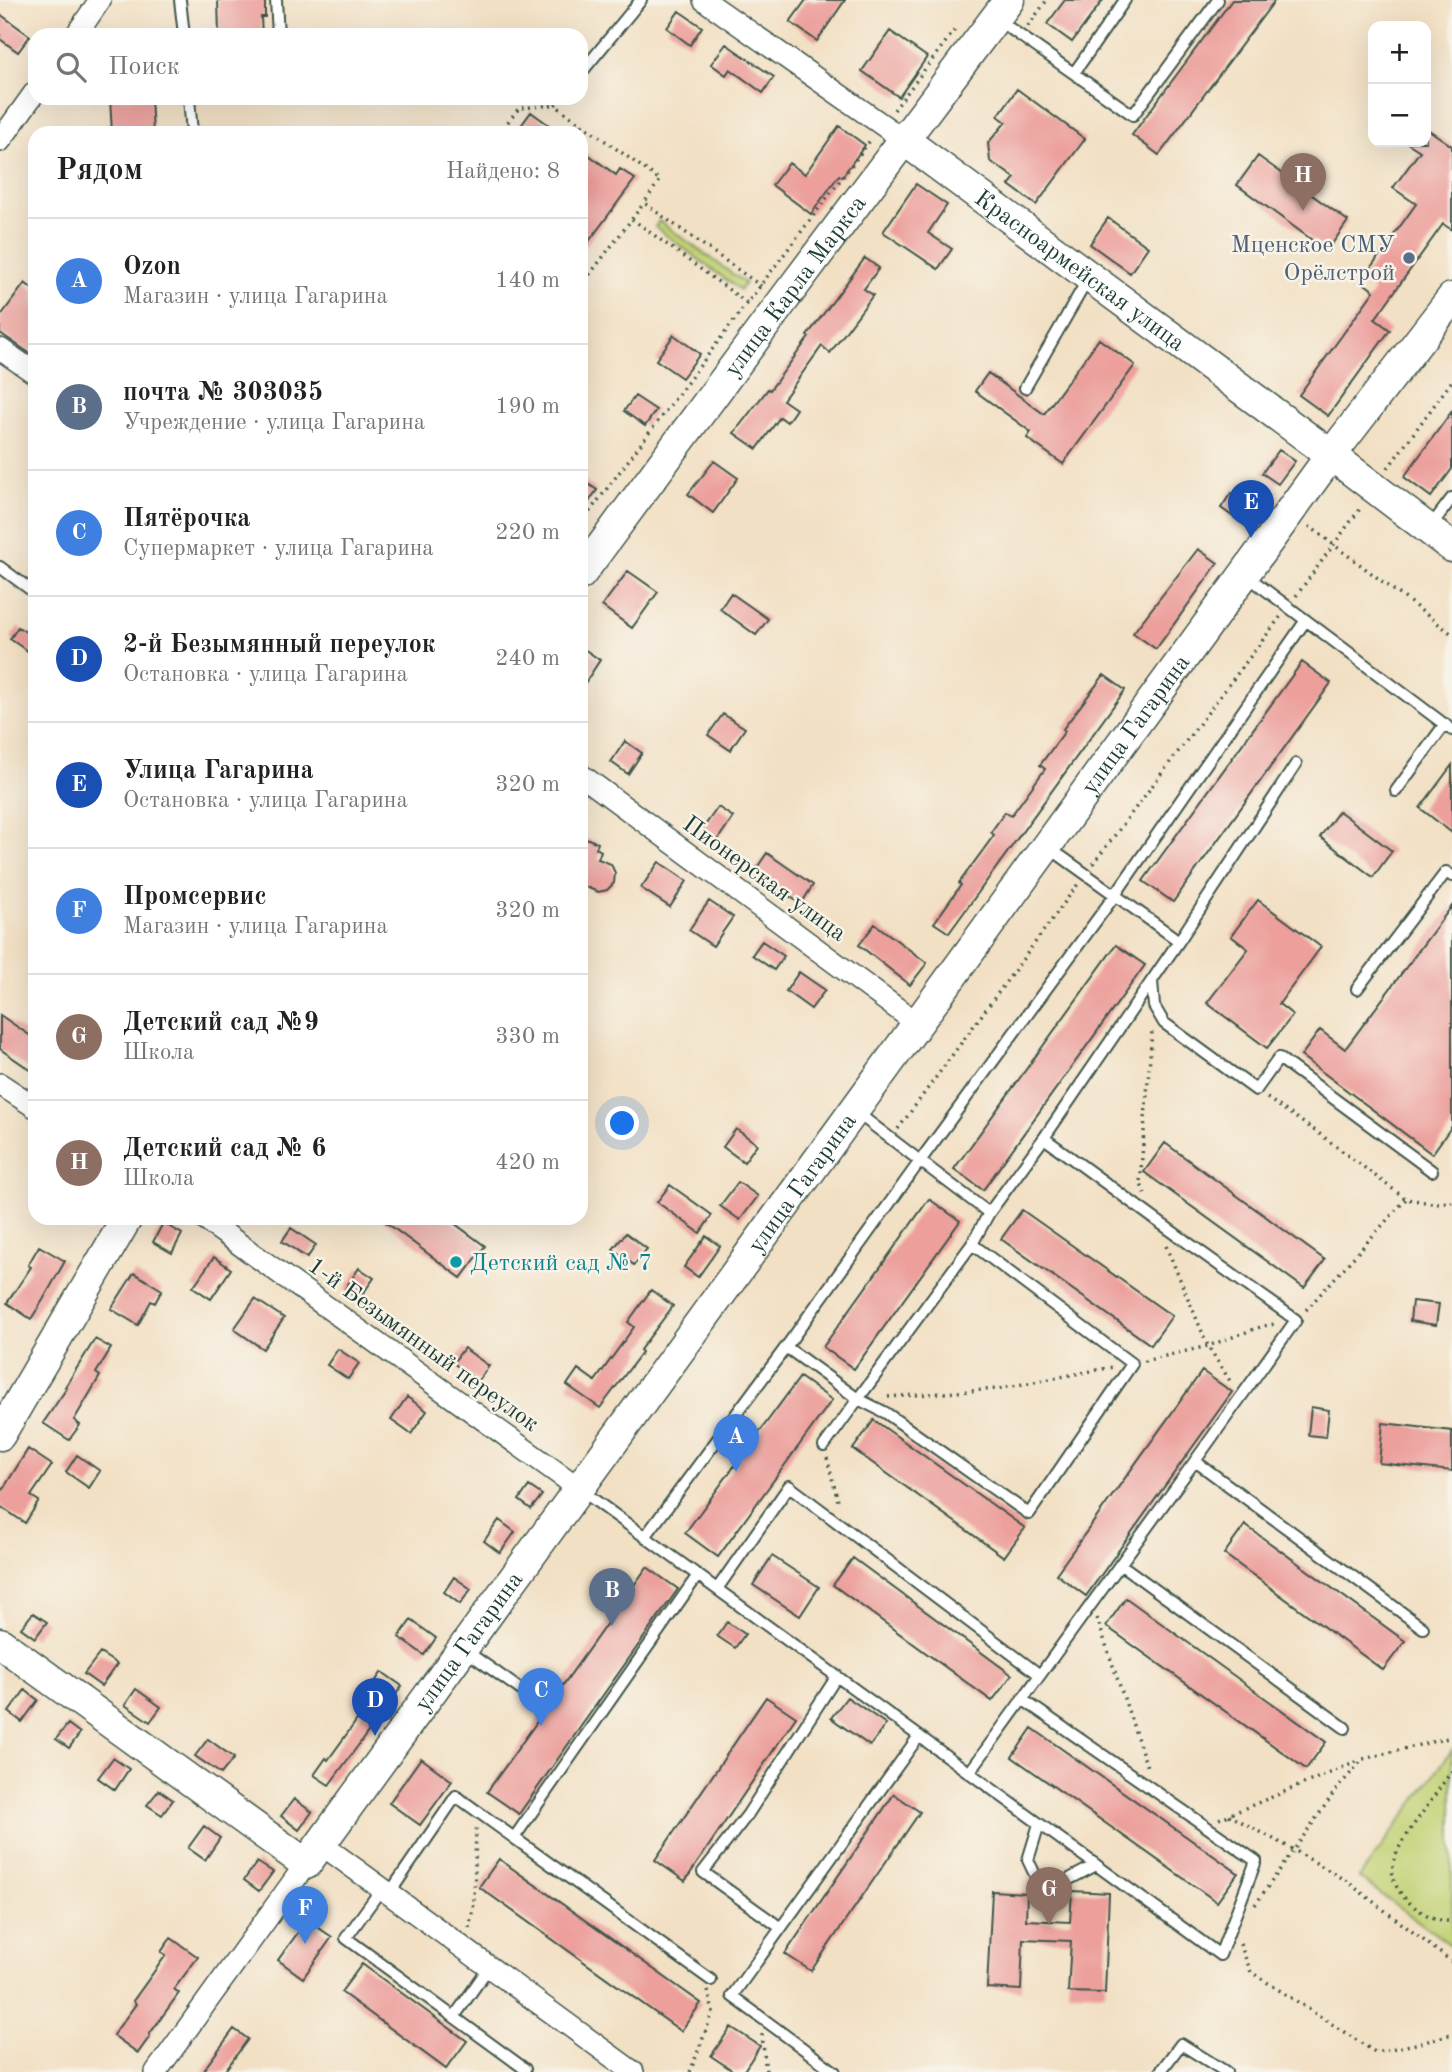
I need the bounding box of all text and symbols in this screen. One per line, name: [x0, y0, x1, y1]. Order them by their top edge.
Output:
map controls: [1368, 21, 1431, 147]
button: +: [1368, 21, 1431, 84]
search box: [28, 28, 588, 105]
icon: search: [52, 48, 90, 86]
text: Поиск: [108, 54, 180, 80]
button: −: [1368, 84, 1431, 147]
pin: H: [1280, 153, 1326, 211]
text: Рядом: [56, 156, 143, 186]
text: Найдено: 8: [446, 160, 560, 183]
street label: Красноармейская улица: [970, 186, 1189, 357]
street label: улица Карла Маркса: [721, 192, 872, 382]
place label: Мценское СМУ Орёлстрой: [1231, 234, 1395, 286]
marker: Мценское СМУ Орёлстрой: [1401, 250, 1417, 266]
text: Ozon: [123, 254, 181, 280]
text: A: [70, 269, 88, 292]
text: 140 m: [495, 269, 560, 292]
text: Магазин · улица Гагарина: [123, 285, 388, 308]
text: почта № 303035: [123, 380, 323, 406]
text: B: [71, 395, 87, 418]
text: 190 m: [495, 395, 560, 418]
text: Учреждение · улица Гагарина: [123, 411, 425, 434]
pin: E: [1228, 480, 1274, 538]
text: Пятёрочка: [123, 506, 251, 532]
text: C: [71, 521, 87, 544]
text: 220 m: [495, 521, 560, 544]
text: Супермаркет · улица Гагарина: [123, 537, 434, 560]
text: 2-й Безымянный переулок: [123, 632, 435, 658]
text: D: [70, 647, 88, 670]
text: 240 m: [495, 647, 560, 670]
street label: улица Гагарина: [1078, 651, 1195, 800]
text: Остановка · улица Гагарина: [123, 663, 408, 686]
text: Улица Гагарина: [123, 758, 314, 784]
text: E: [71, 773, 87, 796]
text: 320 m: [495, 773, 560, 796]
text: Остановка · улица Гагарина: [123, 789, 408, 812]
street label: Пионерская улица: [678, 813, 850, 947]
text: Промсервис: [123, 884, 267, 910]
text: F: [71, 899, 87, 922]
text: 320 m: [495, 899, 560, 922]
text: Магазин · улица Гагарина: [123, 915, 388, 938]
text: Детский сад №9: [123, 1010, 319, 1036]
text: G: [71, 1025, 87, 1048]
text: 330 m: [495, 1025, 560, 1048]
text: Школа: [123, 1041, 194, 1064]
your location: [605, 1106, 639, 1140]
street label: улица Гагарина: [745, 1109, 862, 1258]
text: Детский сад № 6: [123, 1136, 326, 1162]
text: H: [70, 1151, 88, 1174]
text: 420 m: [495, 1151, 560, 1174]
text: Школа: [123, 1167, 194, 1190]
place label: Детский сад № 7: [470, 1252, 652, 1276]
street label: 1-й Безымянный переулок: [303, 1254, 543, 1437]
marker: Детский сад № 7: [448, 1254, 464, 1270]
pin: A: [713, 1414, 759, 1472]
street label: улица Гагарина: [411, 1568, 528, 1717]
pin: B: [589, 1568, 635, 1626]
pin: C: [518, 1668, 564, 1726]
pin: D: [352, 1678, 398, 1736]
pin: G: [1026, 1867, 1072, 1925]
pin: F: [282, 1886, 328, 1944]

